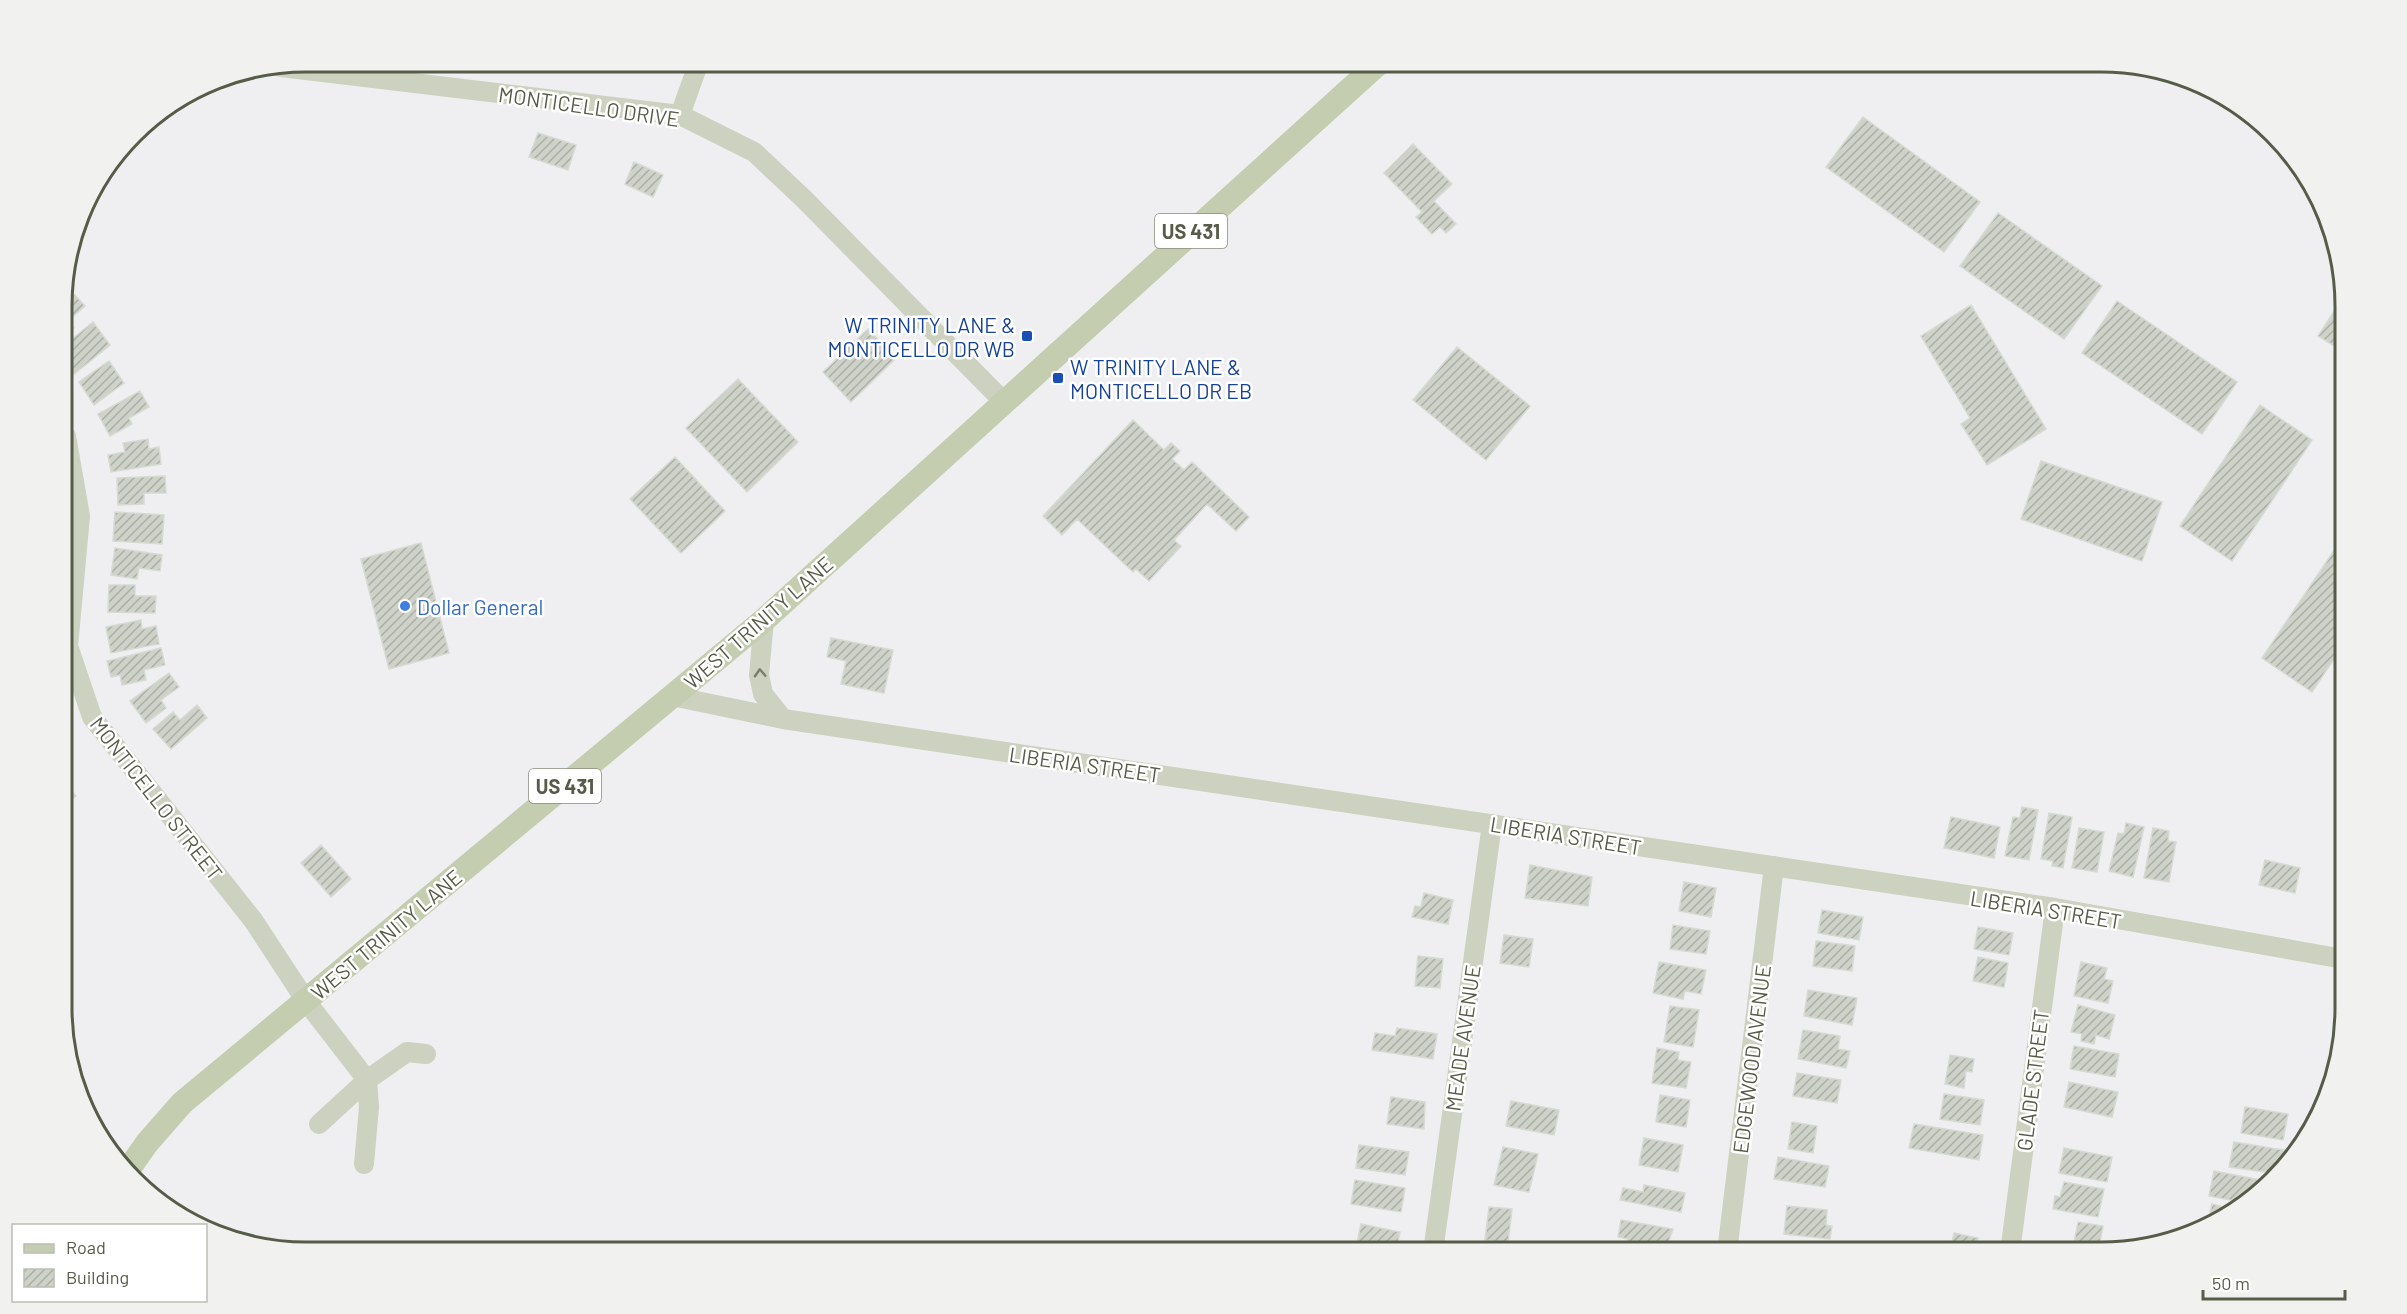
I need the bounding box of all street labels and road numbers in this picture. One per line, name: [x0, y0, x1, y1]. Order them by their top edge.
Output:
street label: MONTICELLO DRIVE: [497, 81, 681, 131]
road number: US 431: [1155, 214, 1227, 248]
street label: WEST TRINITY LANE: [679, 551, 837, 693]
street label: MONTICELLO STREET: [86, 711, 228, 885]
street label: LIBERIA STREET: [1008, 741, 1162, 787]
road number: US 431: [529, 769, 601, 803]
street label: LIBERIA STREET: [1489, 811, 1643, 859]
street label: WEST TRINITY LANE: [306, 864, 466, 1004]
street label: LIBERIA STREET: [1969, 885, 2123, 933]
street label: MEADE AVENUE: [1439, 963, 1485, 1113]
street label: EDGEWOOD AVENUE: [1727, 963, 1775, 1155]
street label: GLADE STREET: [2011, 1008, 2053, 1152]

